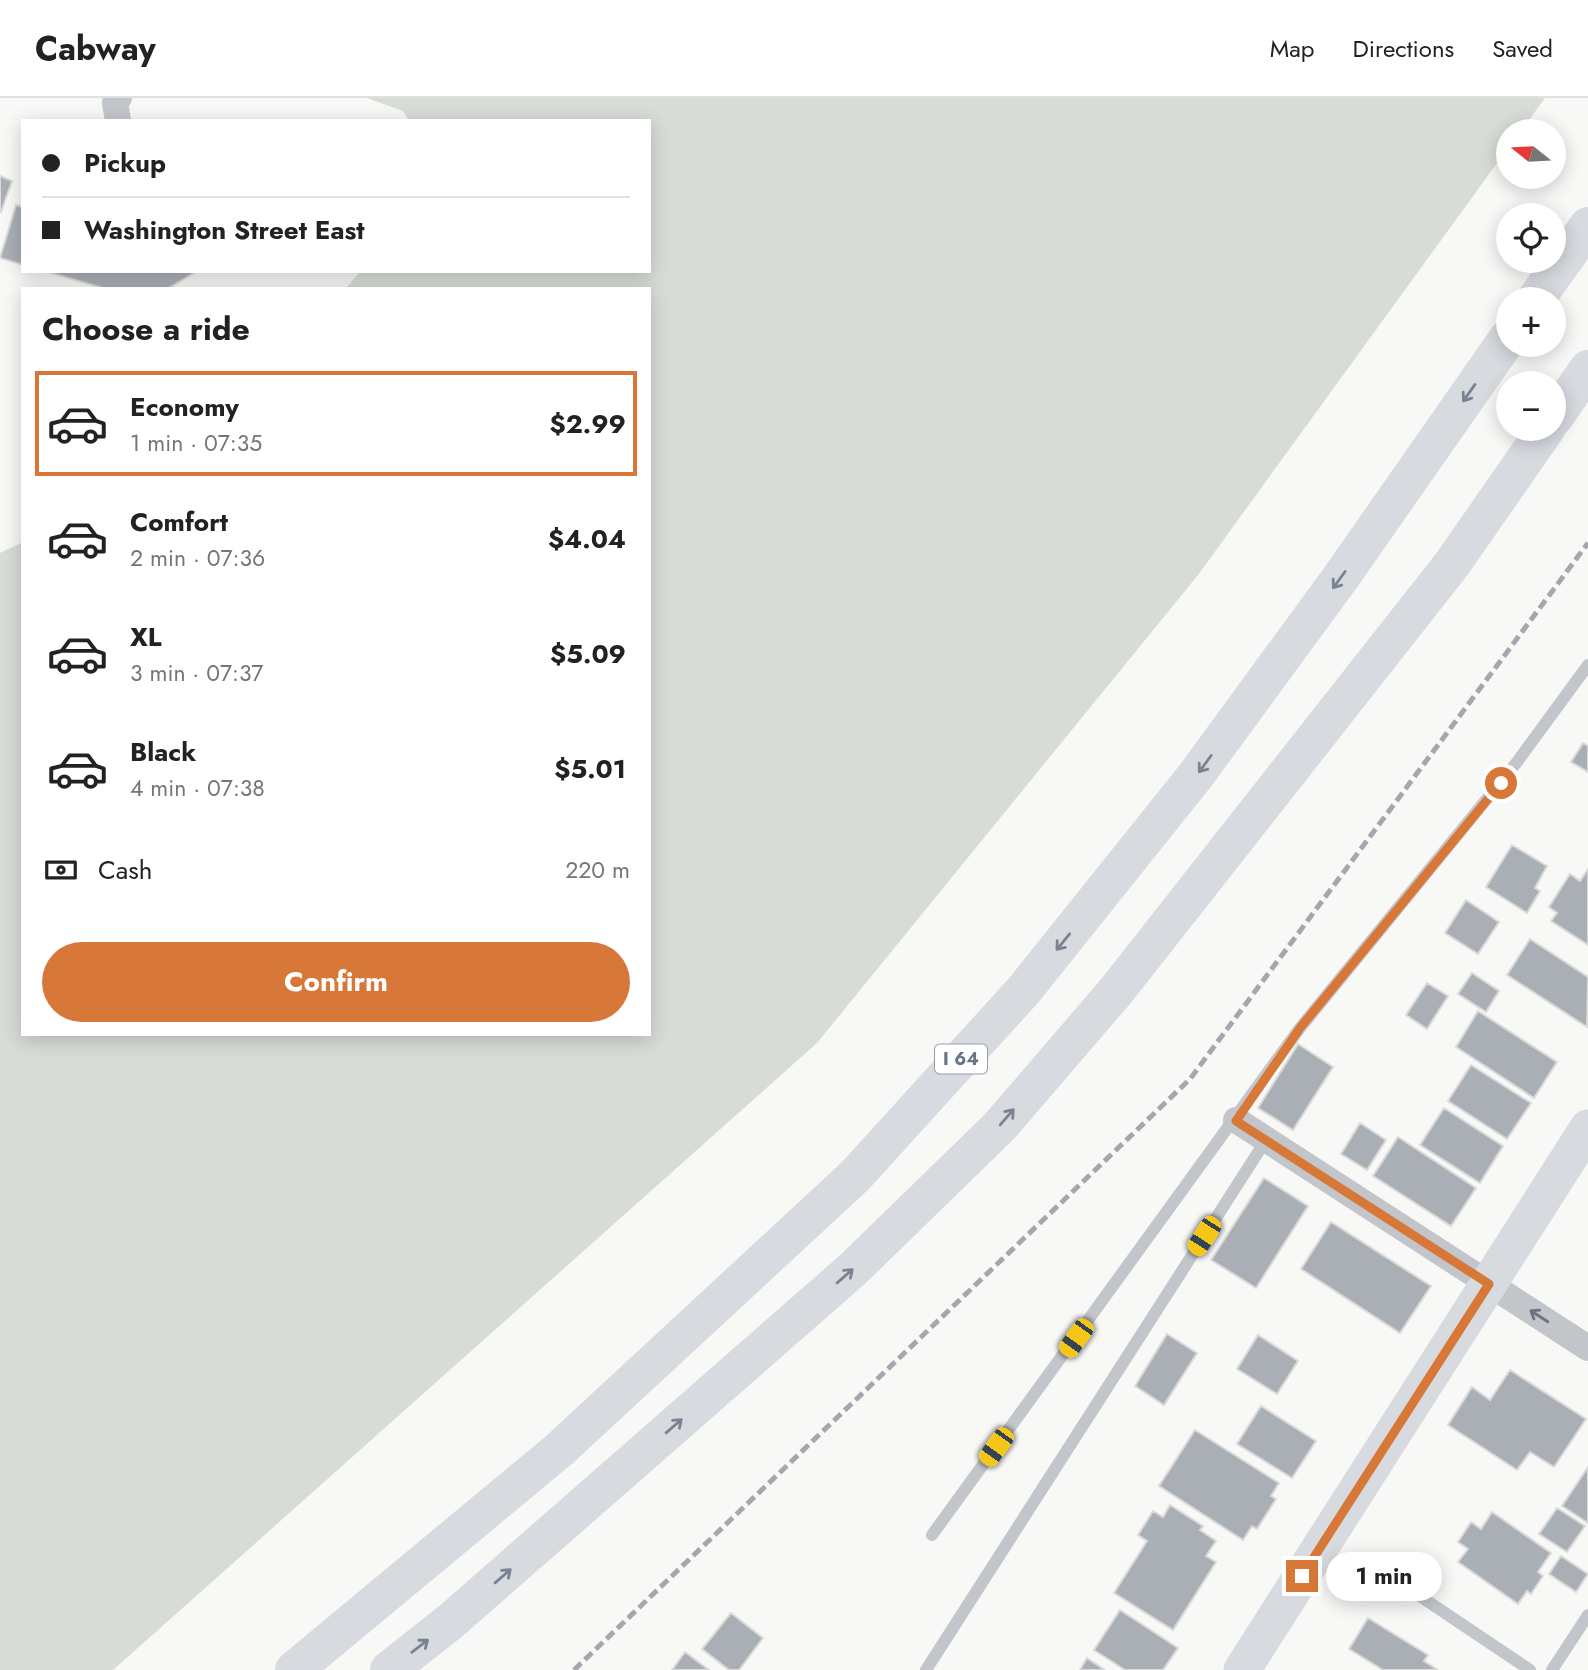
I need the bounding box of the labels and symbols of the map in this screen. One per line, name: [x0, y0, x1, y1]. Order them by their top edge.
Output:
north arrow: [1496, 119, 1566, 189]
one-way arrow: [1462, 383, 1476, 403]
one-way arrow: [1332, 570, 1346, 589]
one-way arrow: [1197, 754, 1212, 772]
route start: [1485, 767, 1517, 799]
one-way arrow: [1055, 932, 1071, 950]
road number: I 64: [935, 1044, 987, 1074]
one-way arrow: [999, 1109, 1015, 1127]
car: [1184, 1213, 1225, 1259]
one-way arrow: [836, 1268, 853, 1285]
one-way arrow: [1529, 1308, 1549, 1322]
car: [1056, 1315, 1097, 1361]
one-way arrow: [664, 1419, 682, 1435]
car: [976, 1424, 1017, 1470]
callout: 1 min: [1326, 1552, 1442, 1600]
route end: [1286, 1560, 1318, 1592]
one-way arrow: [493, 1568, 511, 1584]
one-way arrow: [411, 1638, 429, 1653]

